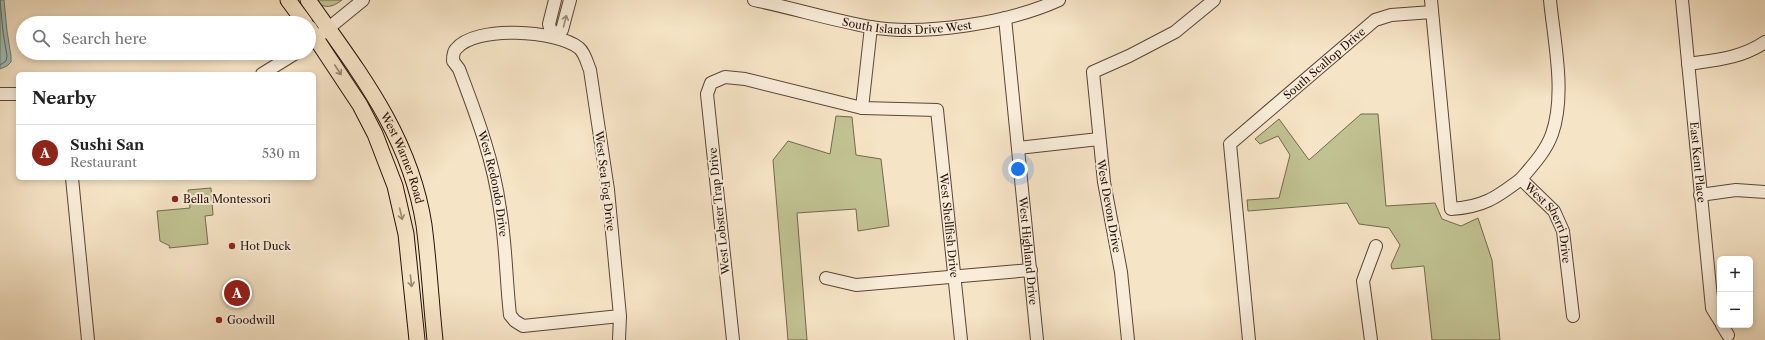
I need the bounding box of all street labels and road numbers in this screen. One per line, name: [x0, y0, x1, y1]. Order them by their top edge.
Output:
street label: South Islands Drive West: [841, 14, 973, 37]
street label: South Scallop Drive: [1280, 24, 1368, 102]
street label: West Warner Road: [377, 109, 427, 205]
street label: East Kent Place: [1687, 121, 1709, 203]
street label: West Redondo Drive: [474, 128, 511, 238]
street label: West Sea Fog Drive: [592, 129, 618, 232]
street label: West Lobster Trap Drive: [705, 147, 733, 276]
street label: West Devon Drive: [1094, 157, 1124, 254]
street label: West Shellfish Drive: [937, 171, 961, 278]
street label: West Sherri Drive: [1521, 179, 1574, 264]
street label: West Highland Drive: [1016, 195, 1040, 306]

